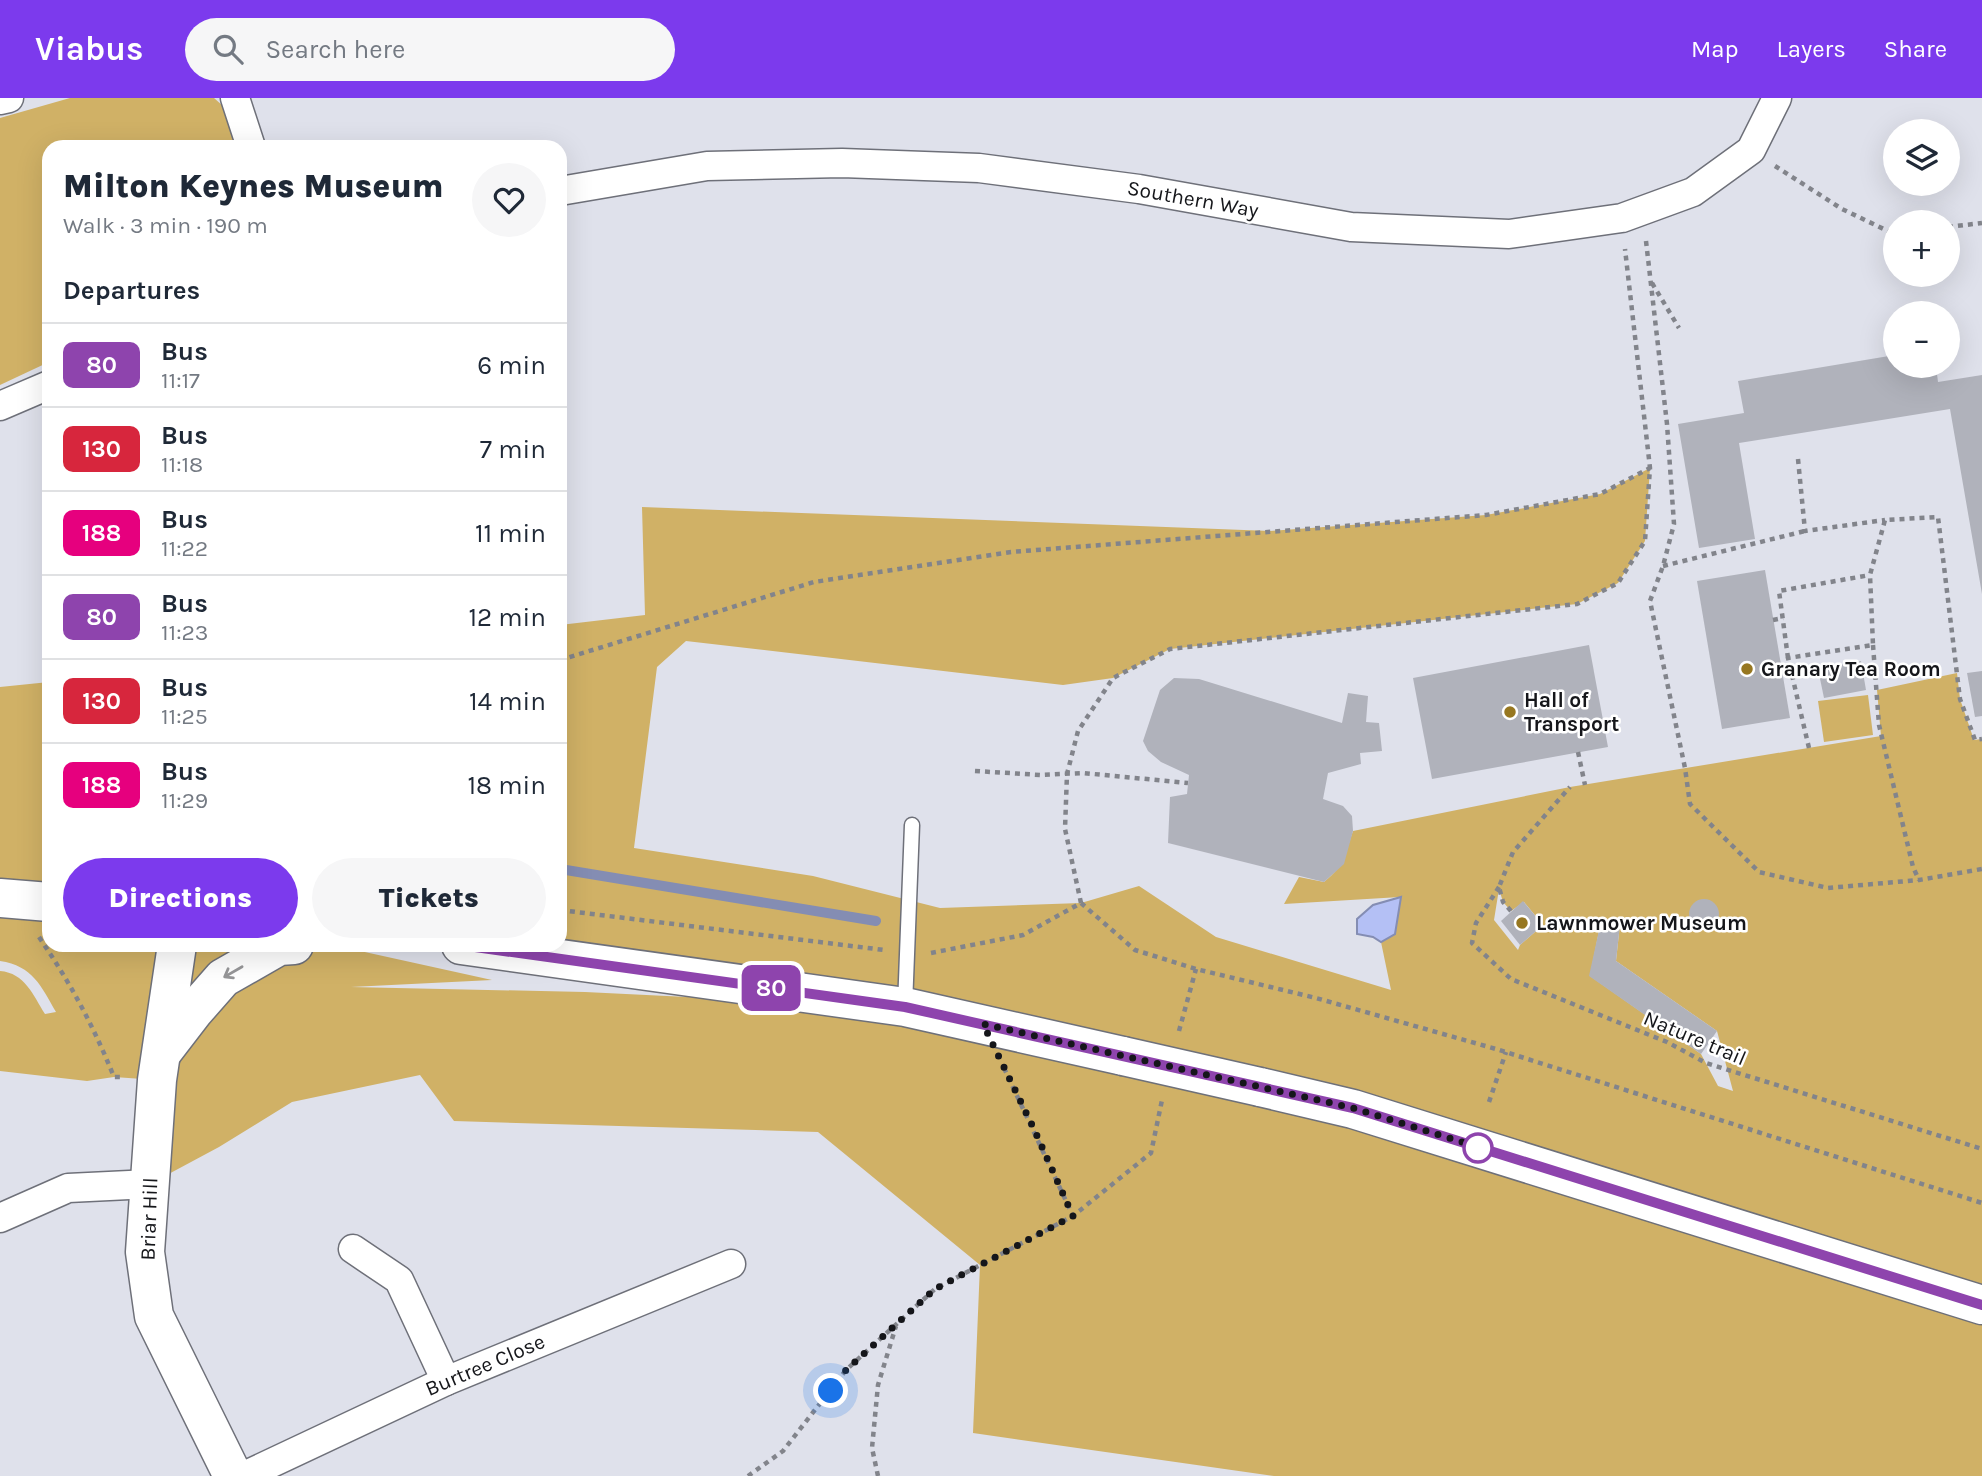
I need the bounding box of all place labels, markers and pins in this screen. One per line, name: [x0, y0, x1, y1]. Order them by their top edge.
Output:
place label: Granary Tea Room: [1761, 657, 1941, 681]
marker: Granary Tea Room: [1739, 661, 1755, 677]
place label: Hall of Transport: [1524, 688, 1619, 736]
marker: Hall of Transport: [1502, 704, 1518, 720]
place label: Lawnmower Museum: [1536, 911, 1747, 935]
marker: Lawnmower Museum: [1514, 915, 1530, 931]
unlabelled marker: [1463, 1133, 1493, 1163]

